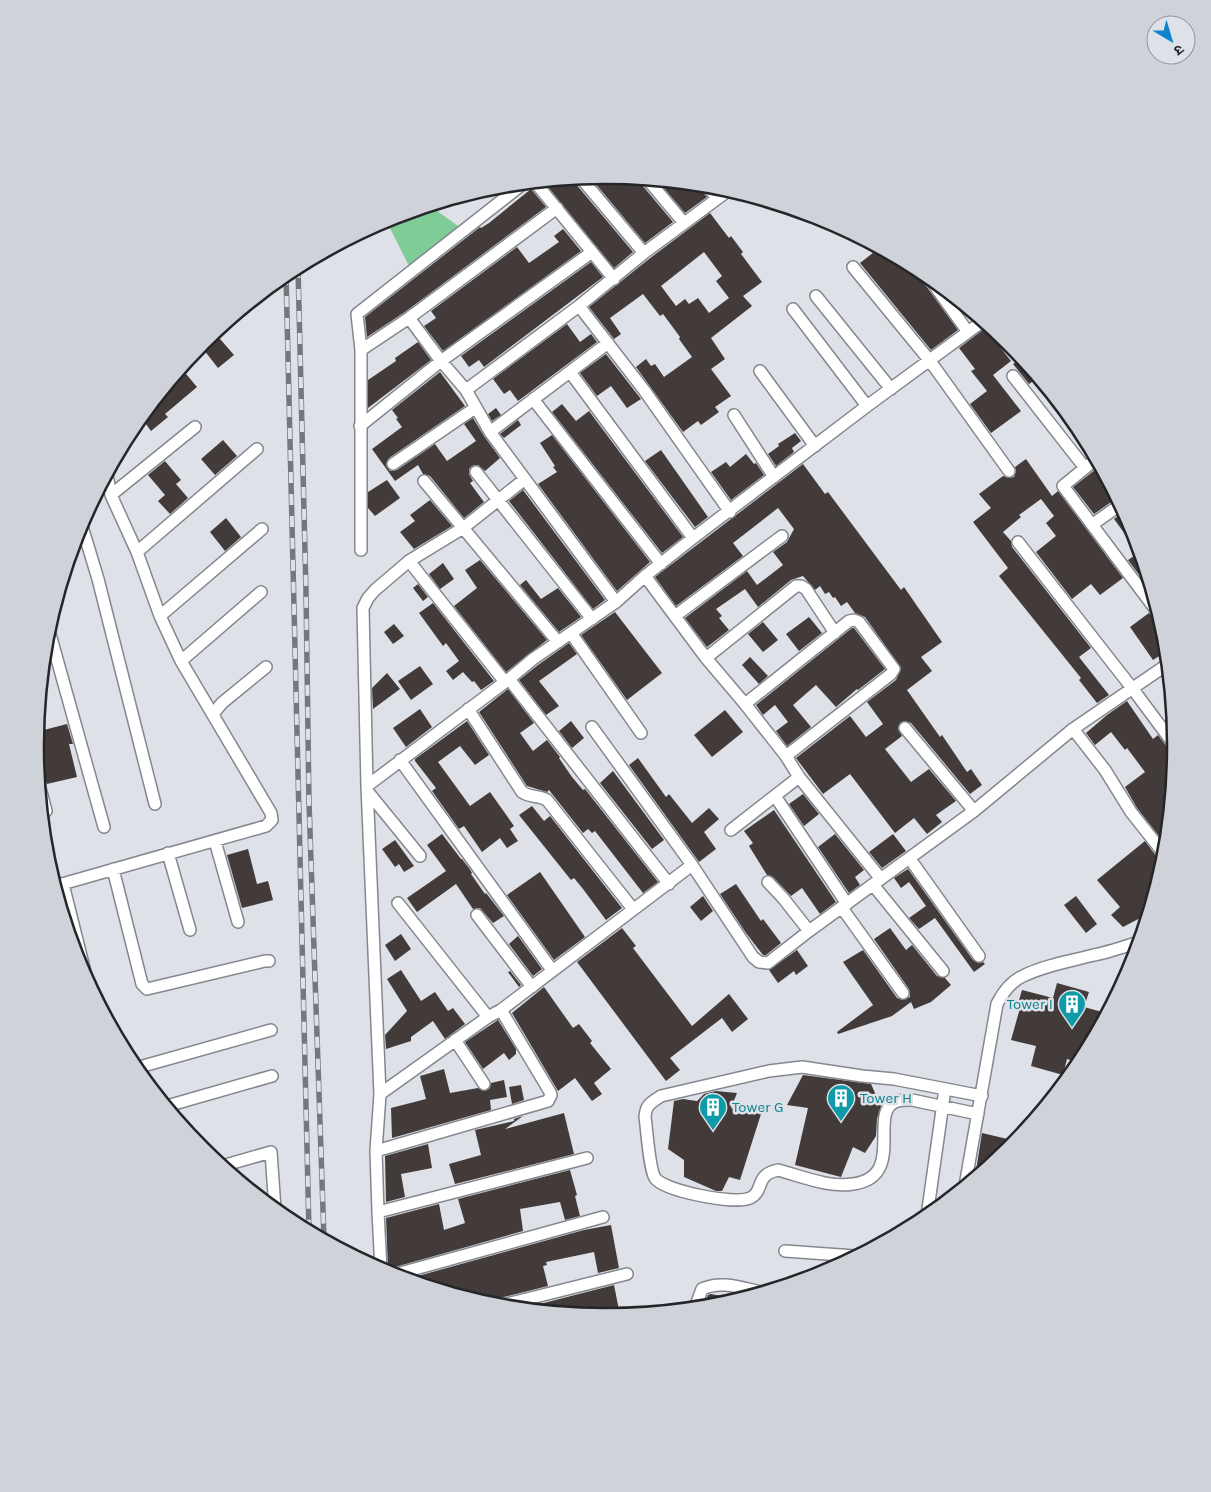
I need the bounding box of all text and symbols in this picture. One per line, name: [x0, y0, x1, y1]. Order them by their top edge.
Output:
north arrow: [1146, 15, 1196, 65]
text: उ: [1170, 41, 1187, 60]
building icon: Tower I: [1057, 989, 1087, 1028]
place label: Tower I: [1007, 995, 1053, 1013]
building icon: Tower H: [826, 1083, 856, 1122]
place label: Tower H: [860, 1089, 912, 1107]
building icon: Tower G: [698, 1092, 728, 1131]
place label: Tower G: [732, 1098, 784, 1116]

